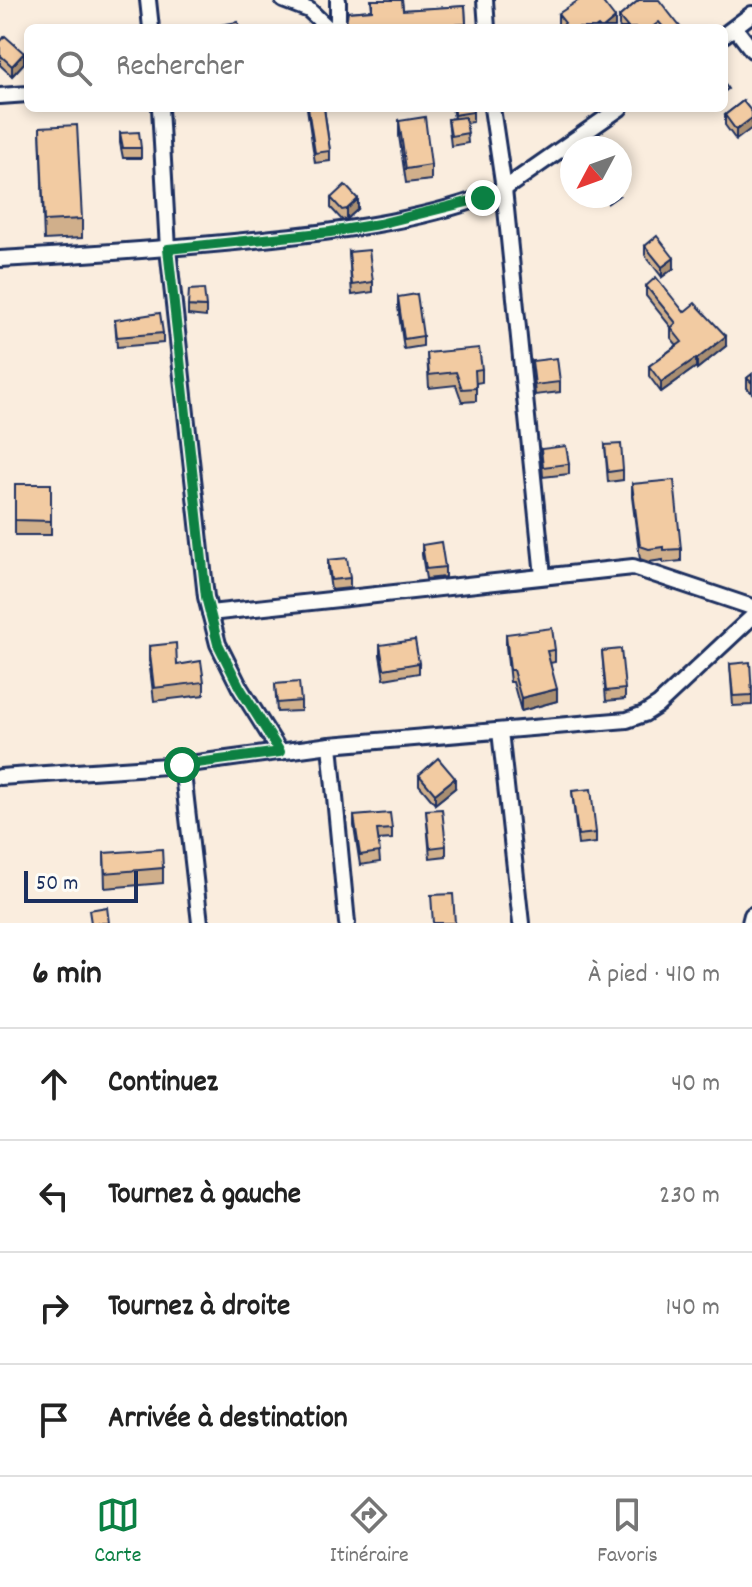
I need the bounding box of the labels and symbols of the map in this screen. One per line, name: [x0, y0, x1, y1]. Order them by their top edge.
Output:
north arrow: [560, 136, 632, 208]
route end: [465, 180, 501, 216]
route start: [164, 747, 200, 783]
scale bar: [24, 867, 138, 903]

